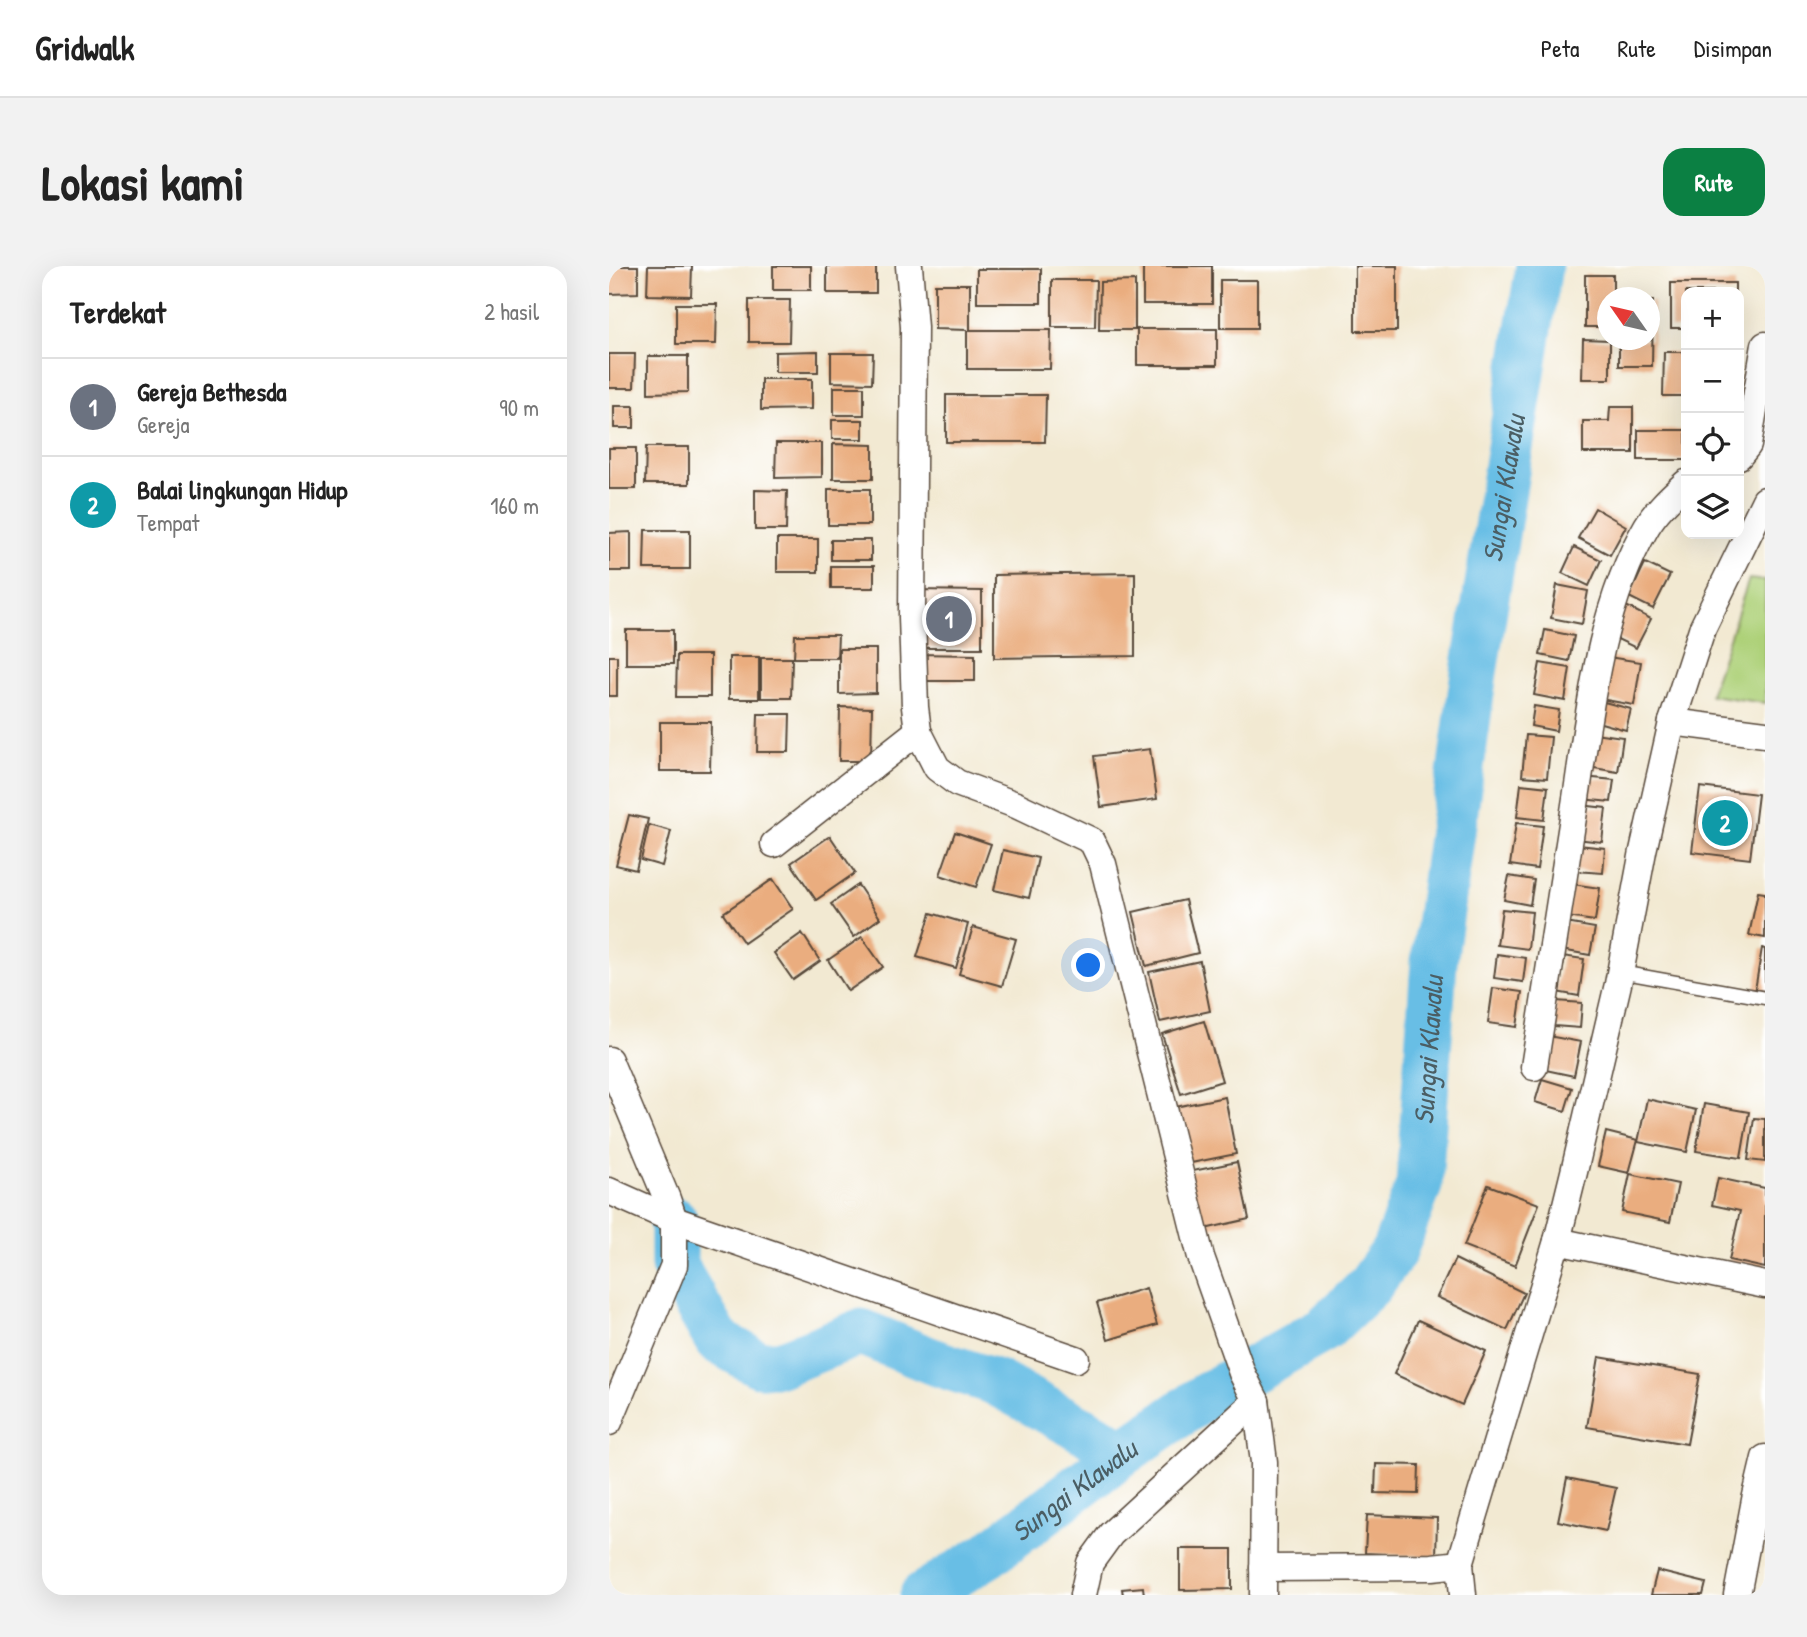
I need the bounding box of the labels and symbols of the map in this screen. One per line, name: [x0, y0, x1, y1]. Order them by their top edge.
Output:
north arrow: [1597, 287, 1660, 350]
water label: Sungai Klawalu: [1473, 409, 1534, 565]
pin: 1: [926, 593, 972, 645]
pin: 2: [1702, 797, 1748, 849]
your location: [1071, 948, 1105, 982]
water label: Sungai Klawalu: [1404, 972, 1452, 1125]
water label: Sungai Klawalu: [1003, 1428, 1146, 1550]

